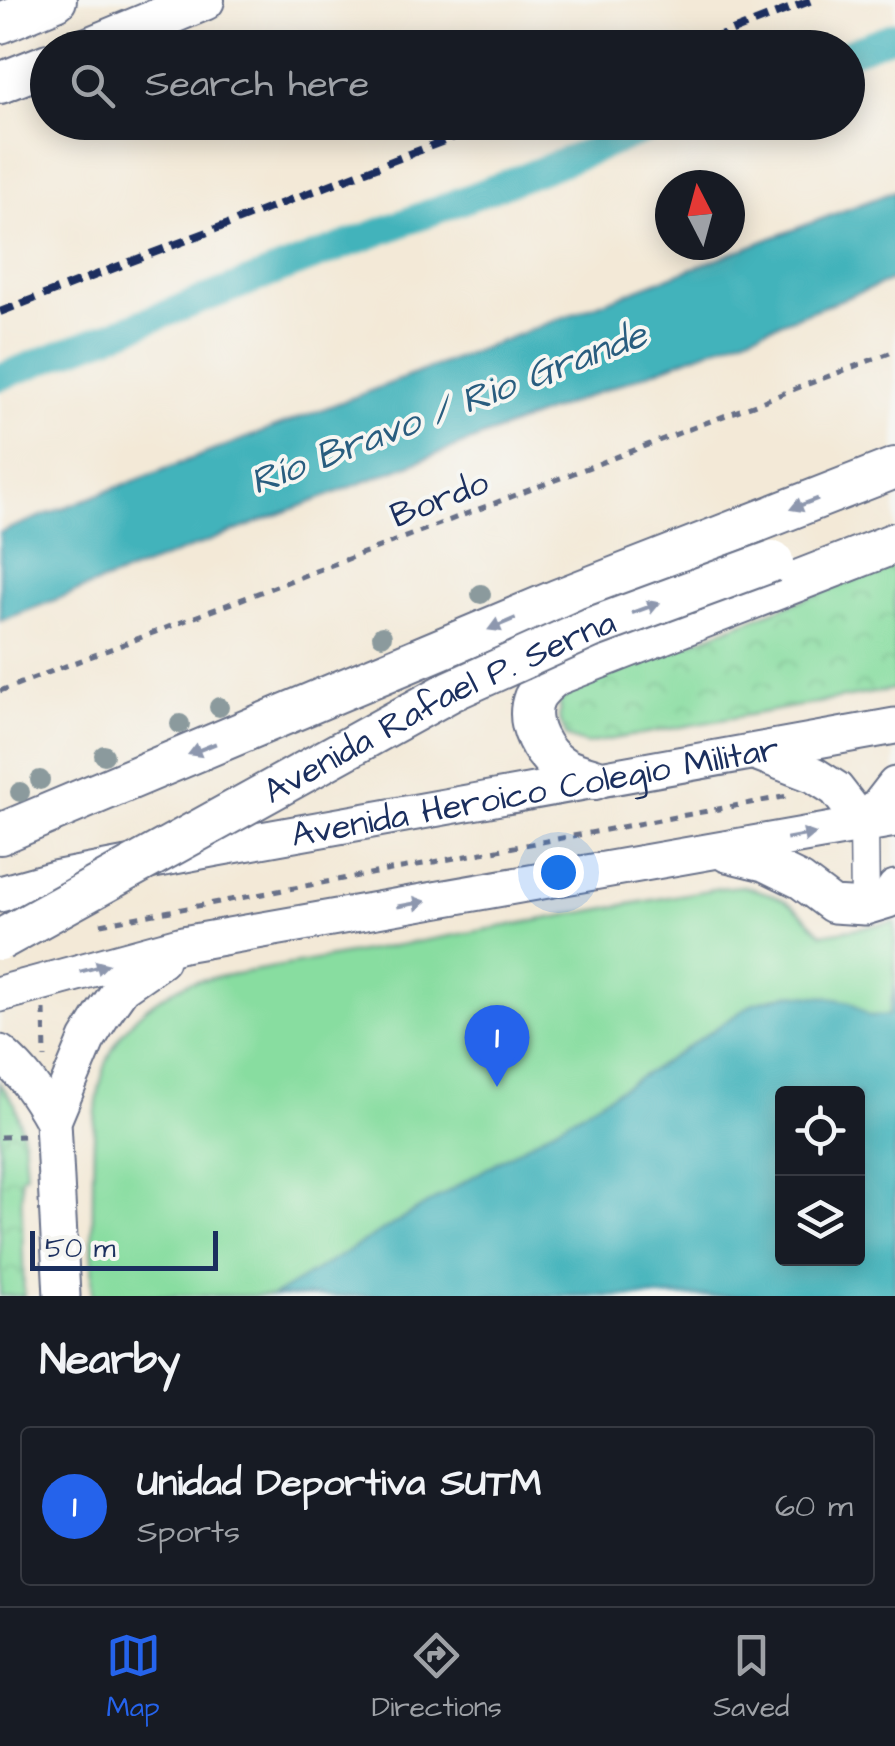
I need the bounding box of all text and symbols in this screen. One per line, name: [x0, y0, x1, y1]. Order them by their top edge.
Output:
search box: [30, 30, 865, 140]
icon: search: [65, 58, 120, 113]
text: Search here: [145, 59, 369, 111]
north arrow: [655, 170, 745, 260]
water label: Río Bravo / Rio Grande: [243, 308, 657, 509]
street label: Bordo: [383, 458, 496, 540]
one-way arrow: [789, 496, 819, 512]
street label: Avenida Rafael P. Serna: [254, 598, 623, 816]
one-way arrow: [632, 600, 662, 615]
one-way arrow: [487, 616, 517, 632]
street label: Avenida Heroico Colegio Militar: [287, 724, 783, 860]
one-way arrow: [187, 741, 217, 757]
one-way arrow: [786, 827, 818, 843]
your location: [533, 847, 584, 898]
one-way arrow: [397, 896, 429, 911]
one-way arrow: [79, 960, 110, 975]
pin: 1: [464, 1004, 530, 1087]
map controls: [775, 1086, 865, 1266]
button: locate: [775, 1086, 865, 1176]
button: layers: [775, 1176, 865, 1266]
scale bar: [30, 1226, 218, 1270]
text: 50 m: [45, 1229, 116, 1268]
text: Nearby: [40, 1332, 180, 1390]
text: Unidad Deportiva SUTM: [137, 1458, 542, 1510]
text: 1: [72, 1484, 77, 1529]
text: 60 m: [775, 1484, 853, 1529]
text: Sports: [137, 1510, 240, 1555]
tab: Map: [106, 1628, 161, 1727]
tab: Directions: [372, 1628, 502, 1727]
tab: Saved: [713, 1628, 789, 1727]

